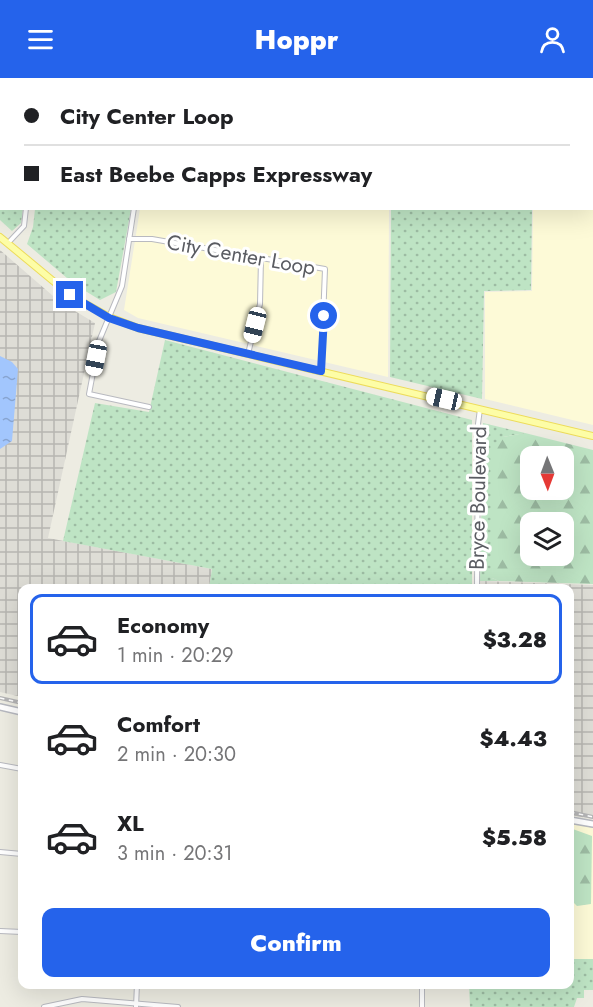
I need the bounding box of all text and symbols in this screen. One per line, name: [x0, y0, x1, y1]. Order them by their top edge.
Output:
text: Hoppr: [255, 20, 338, 59]
icon: menu: [24, 23, 57, 56]
icon: person: [536, 23, 569, 56]
text: City Center Loop: [60, 100, 234, 132]
text: East Beebe Capps Expressway: [60, 158, 372, 190]
street label: City Center Loop: [164, 227, 318, 283]
route end: [56, 281, 83, 308]
route start: [310, 302, 337, 329]
car: [242, 305, 268, 345]
car: [84, 339, 108, 377]
car: [424, 386, 464, 412]
street label: Bryce Boulevard: [462, 426, 494, 570]
north arrow: [520, 446, 574, 500]
map controls: [520, 446, 574, 566]
button: layers: [520, 512, 574, 566]
text: Economy: [117, 609, 209, 641]
icon: car: [45, 612, 99, 666]
text: $3.28: [483, 623, 547, 655]
text: 1 min · 20:29: [117, 641, 234, 670]
text: Comfort: [117, 708, 200, 740]
icon: car: [45, 711, 99, 765]
text: $4.43: [479, 722, 547, 754]
text: 2 min · 20:30: [117, 740, 236, 769]
text: XL: [117, 807, 144, 839]
icon: car: [45, 810, 99, 864]
text: $5.58: [482, 821, 547, 853]
text: 3 min · 20:31: [117, 839, 233, 868]
button: Confirm: [42, 908, 550, 977]

